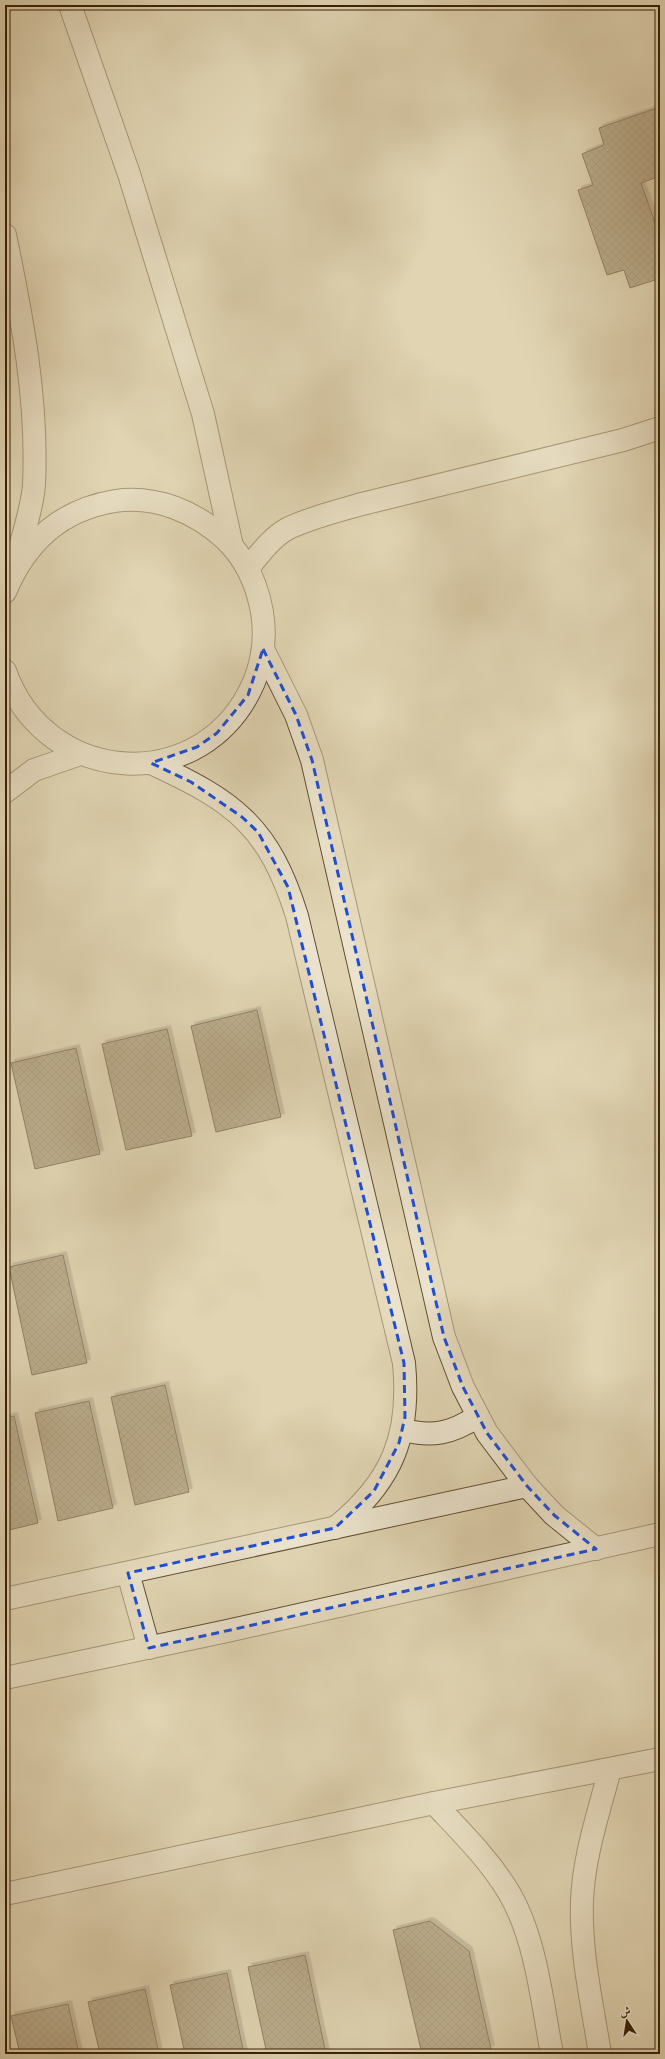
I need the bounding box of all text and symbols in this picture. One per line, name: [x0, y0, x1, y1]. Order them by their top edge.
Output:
north arrow: [607, 2001, 647, 2041]
text: ش: [618, 2003, 632, 2021]

